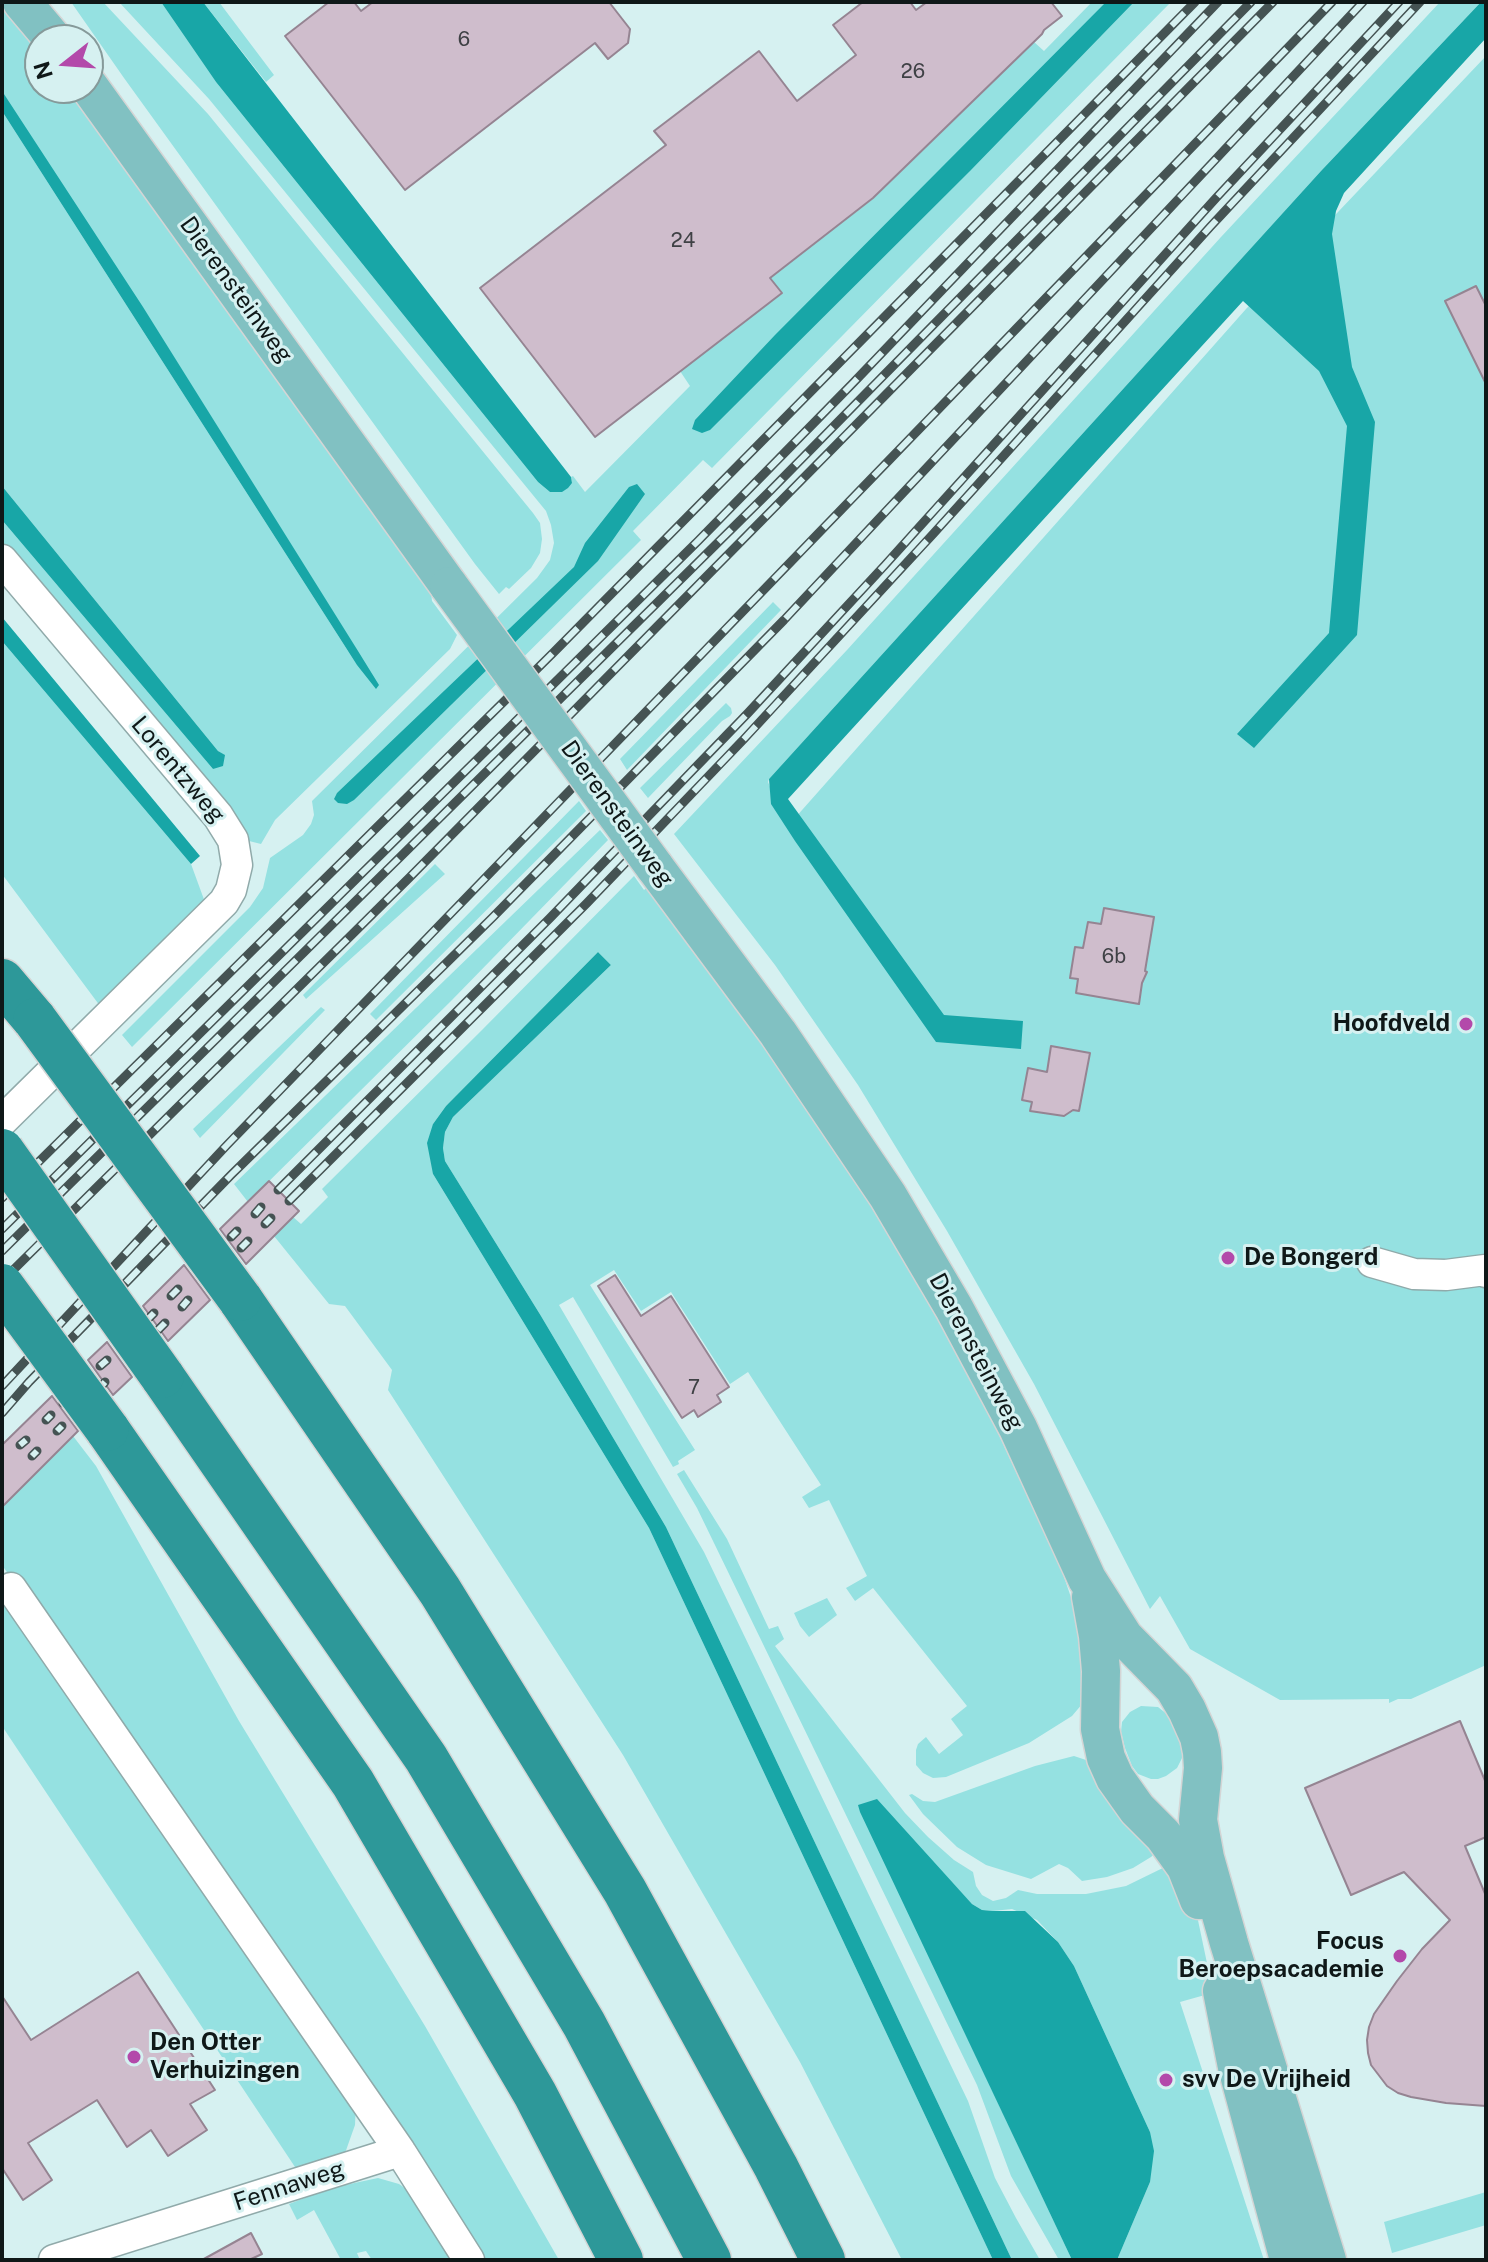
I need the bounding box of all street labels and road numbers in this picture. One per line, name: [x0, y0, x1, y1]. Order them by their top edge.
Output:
street label: Dierensteinweg: [173, 211, 299, 369]
street label: Lorentzweg: [125, 711, 231, 829]
street label: Dierensteinweg: [554, 735, 680, 893]
street label: Dierensteinweg: [923, 1269, 1029, 1435]
street label: Fennaweg: [230, 2155, 348, 2217]

